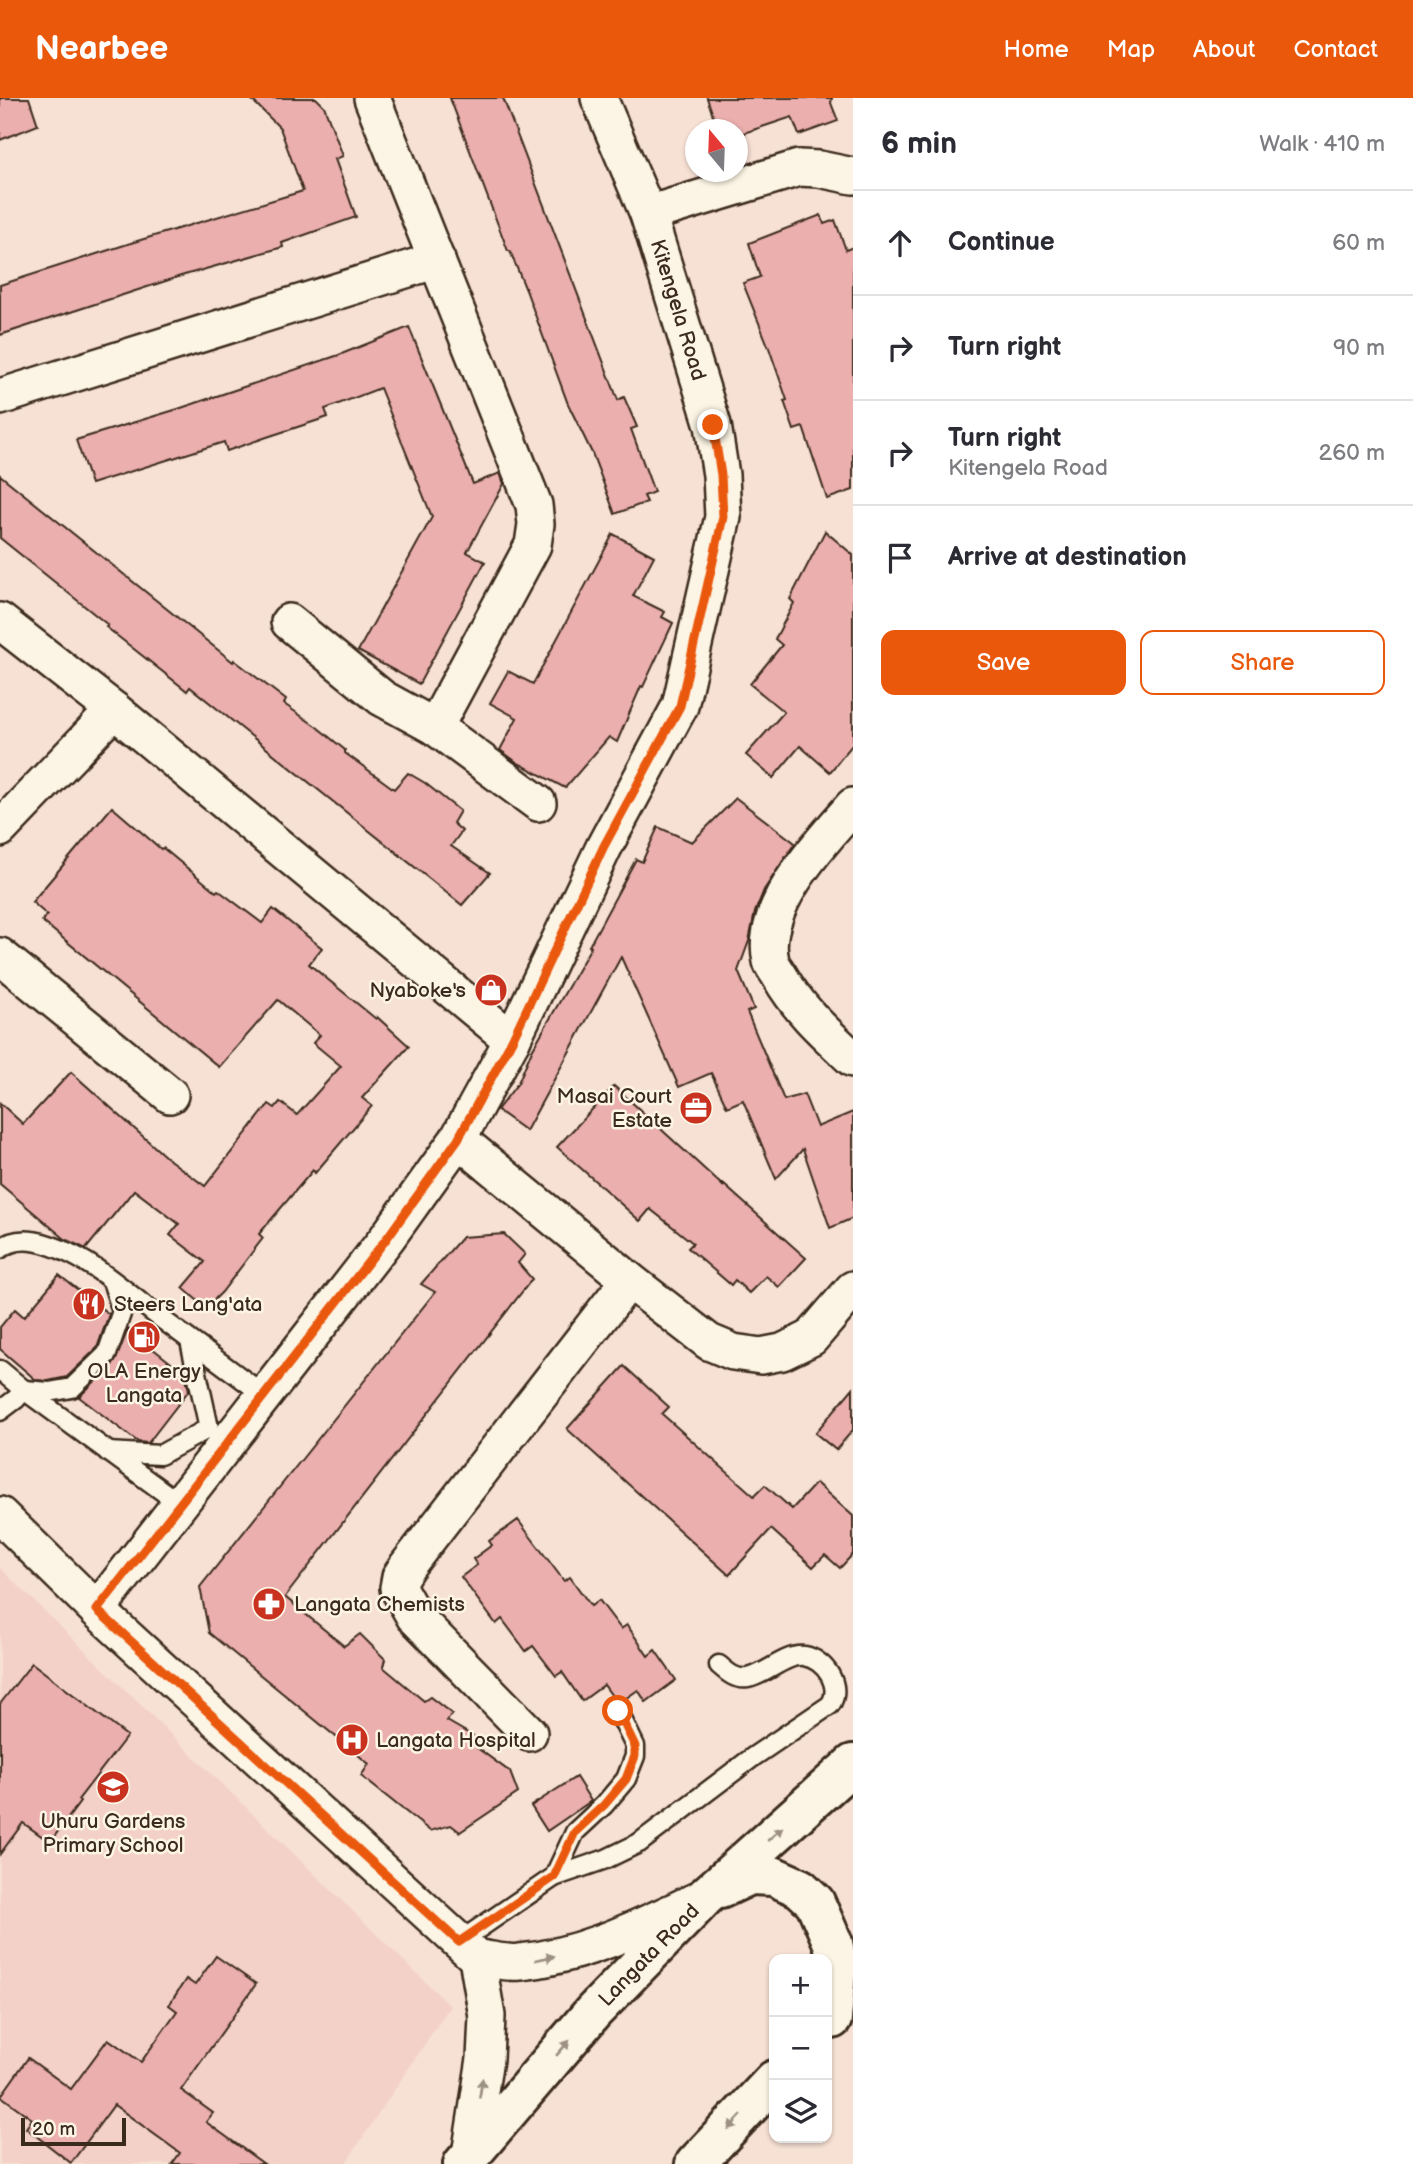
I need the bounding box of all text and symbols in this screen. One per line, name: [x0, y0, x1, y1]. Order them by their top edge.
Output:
text: Nearbee: [35, 29, 168, 69]
text: Home: [1004, 35, 1069, 64]
text: Map: [1107, 35, 1155, 64]
text: About: [1193, 35, 1255, 64]
text: Contact: [1293, 35, 1378, 64]
north arrow: [685, 119, 748, 182]
text: 6 min: [881, 126, 957, 162]
text: Walk · 410 m: [1259, 130, 1385, 158]
icon: ahead: [881, 224, 919, 262]
text: Continue: [948, 227, 1055, 258]
text: 60 m: [1332, 229, 1385, 257]
street label: Kitengela Road: [645, 237, 711, 383]
icon: right: [881, 329, 919, 367]
text: Turn right: [948, 332, 1061, 363]
text: 90 m: [1333, 334, 1385, 362]
route end: [697, 409, 728, 440]
text: Turn right: [948, 423, 1061, 454]
icon: right: [881, 434, 919, 472]
text: 260 m: [1319, 439, 1385, 467]
text: Kitengela Road: [948, 454, 1108, 482]
icon: arrive: [881, 539, 919, 577]
text: Arrive at destination: [948, 542, 1187, 573]
button: Save: [881, 630, 1126, 695]
button: Share: [1140, 630, 1385, 695]
shop icon: Nyaboke's: [472, 971, 510, 1009]
place label: Nyaboke's: [370, 978, 466, 1003]
place label: Masai Court Estate: [557, 1084, 673, 1133]
office icon: Masai Court Estate: [677, 1089, 715, 1127]
restaurant icon: Steers Lang'ata: [70, 1285, 108, 1323]
place label: Steers Lang'ata: [114, 1292, 262, 1317]
fuel station icon: OLA Energy Langata: [125, 1318, 163, 1356]
place label: OLA Energy Langata: [87, 1359, 201, 1408]
pharmacy icon: Langata Chemists: [250, 1585, 288, 1623]
place label: Langata Chemists: [294, 1592, 465, 1617]
route start: [602, 1695, 633, 1726]
hospital icon: Langata Hospital: [333, 1721, 371, 1759]
place label: Langata Hospital: [376, 1728, 536, 1753]
school or university icon: Uhuru Gardens Primary School: [94, 1768, 132, 1806]
place label: Uhuru Gardens Primary School: [40, 1809, 186, 1858]
one-way arrow: [766, 1826, 784, 1842]
street label: Langata Road: [593, 1898, 704, 2011]
one-way arrow: [534, 1952, 556, 1963]
map controls: [769, 1954, 832, 2143]
button: +: [769, 1954, 832, 2017]
button: −: [769, 2017, 832, 2080]
one-way arrow: [555, 2039, 570, 2056]
one-way arrow: [476, 2076, 487, 2098]
button: layers: [769, 2080, 832, 2143]
one-way arrow: [727, 2113, 743, 2130]
scale bar: [21, 2115, 126, 2147]
text: 20 m: [32, 2118, 75, 2141]

